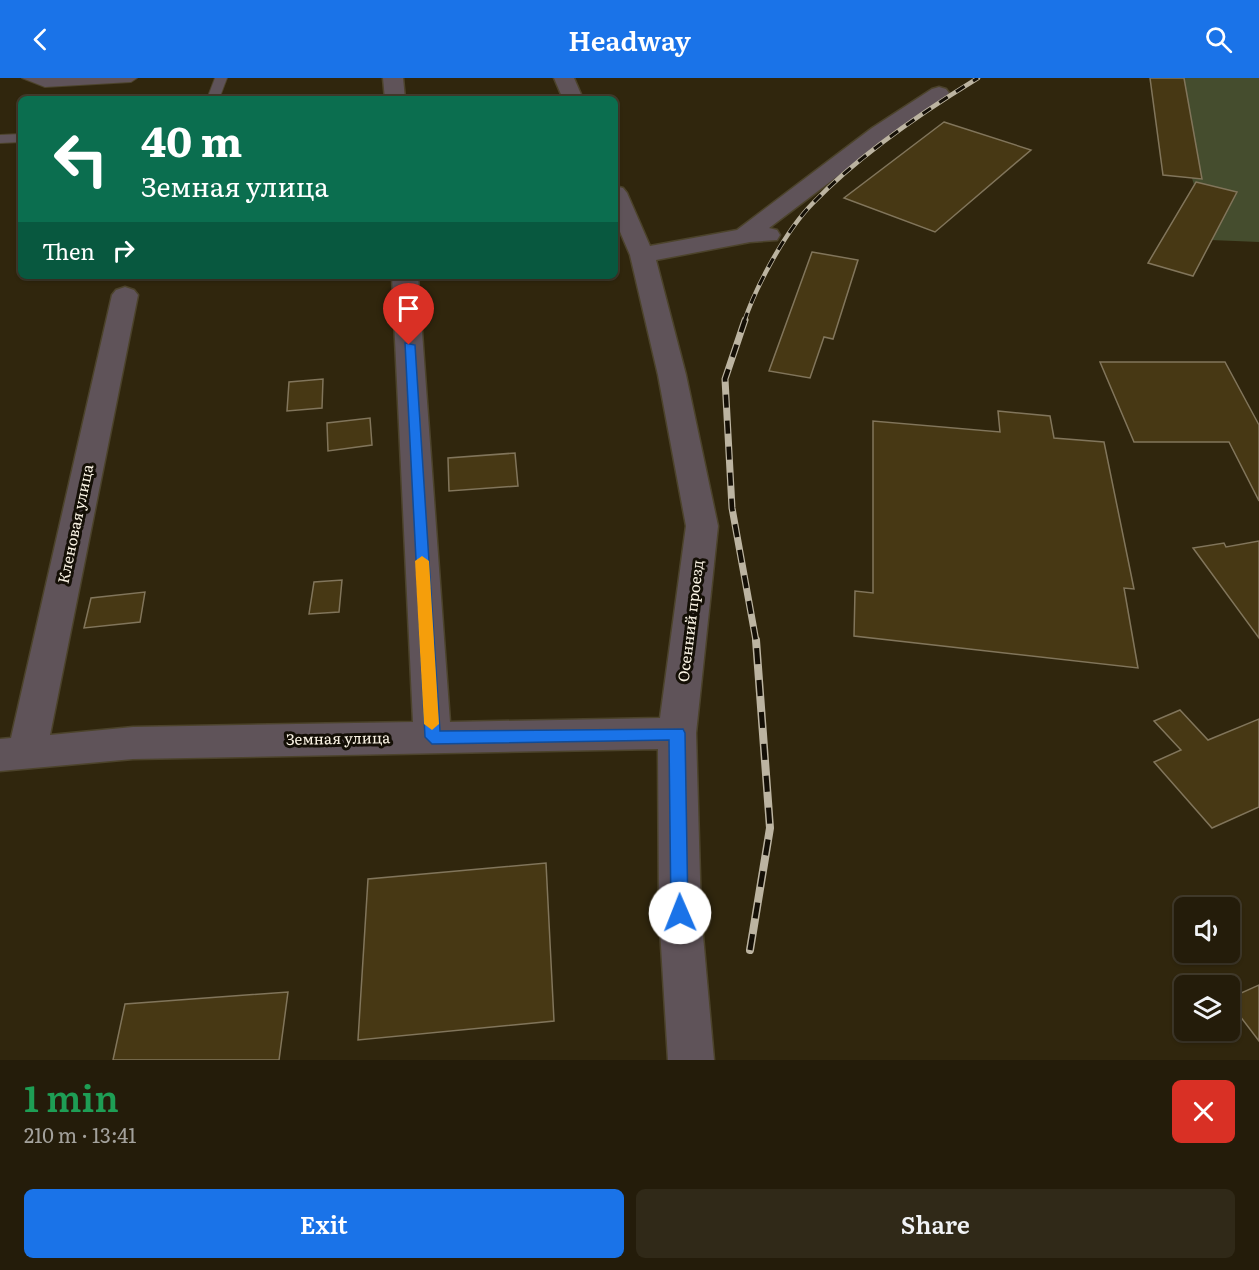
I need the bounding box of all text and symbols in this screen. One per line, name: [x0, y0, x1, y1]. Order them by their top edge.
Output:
text: Headway: [568, 19, 691, 59]
icon: back: [24, 23, 57, 56]
icon: search: [1202, 23, 1235, 56]
text: 40 m: [141, 108, 242, 170]
icon: left: [42, 120, 120, 198]
text: Земная улица: [141, 165, 329, 205]
text: Then: [42, 234, 95, 267]
icon: right: [107, 234, 140, 267]
pin: [383, 283, 434, 345]
icon: arrive: [392, 292, 425, 325]
street label: Кленовая улица: [51, 461, 99, 586]
street label: Осенний проезд: [671, 558, 708, 683]
street label: Земная улица: [286, 725, 391, 750]
position arrow: [648, 881, 712, 945]
map controls: [1174, 897, 1240, 1041]
button: sound: [1174, 897, 1240, 963]
button: layers: [1174, 975, 1240, 1041]
text: 1 min: [24, 1070, 119, 1123]
button: close: [1172, 1080, 1235, 1143]
text: 210 m · 13:41: [24, 1119, 136, 1149]
button: Exit: [24, 1189, 624, 1258]
button: Share: [636, 1189, 1235, 1258]

